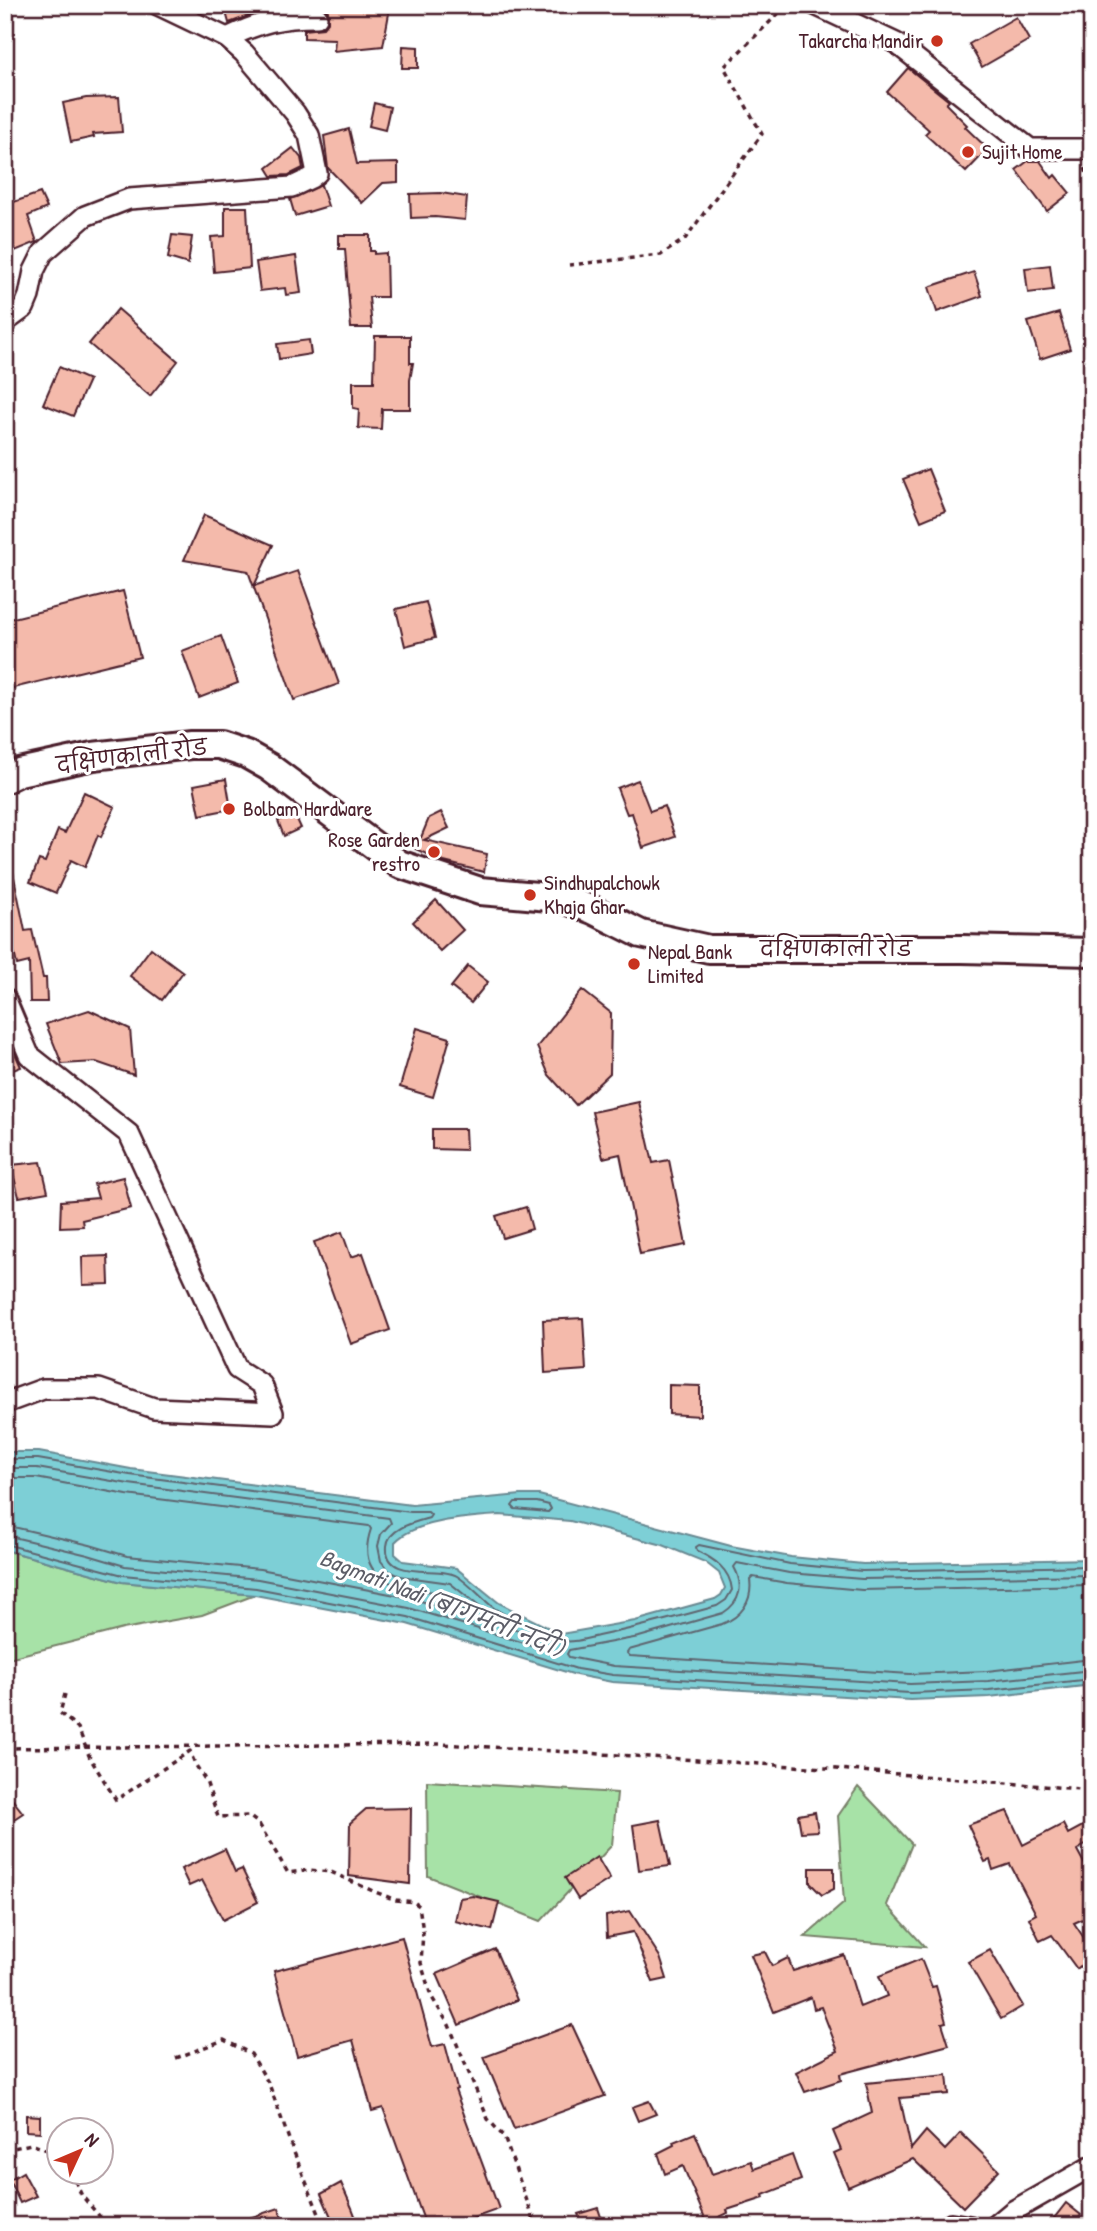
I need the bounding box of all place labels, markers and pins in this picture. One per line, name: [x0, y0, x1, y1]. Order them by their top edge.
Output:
place label: Takarcha Mandir: [799, 26, 923, 55]
marker: Takarcha Mandir: [929, 33, 945, 49]
place label: Sujit Home: [982, 137, 1063, 166]
marker: Sujit Home: [960, 144, 976, 160]
place label: Bolbam Hardware: [243, 794, 372, 823]
marker: Bolbam Hardware: [221, 801, 237, 817]
place label: Rose Garden restro: [328, 825, 420, 878]
marker: Rose Garden restro: [426, 844, 442, 860]
place label: Sindhupalchowk Khaja Ghar: [544, 868, 660, 921]
marker: Sindhupalchowk Khaja Ghar: [522, 887, 538, 903]
place label: Nepal Bank Limited: [648, 937, 733, 990]
marker: Nepal Bank Limited: [626, 956, 642, 972]

